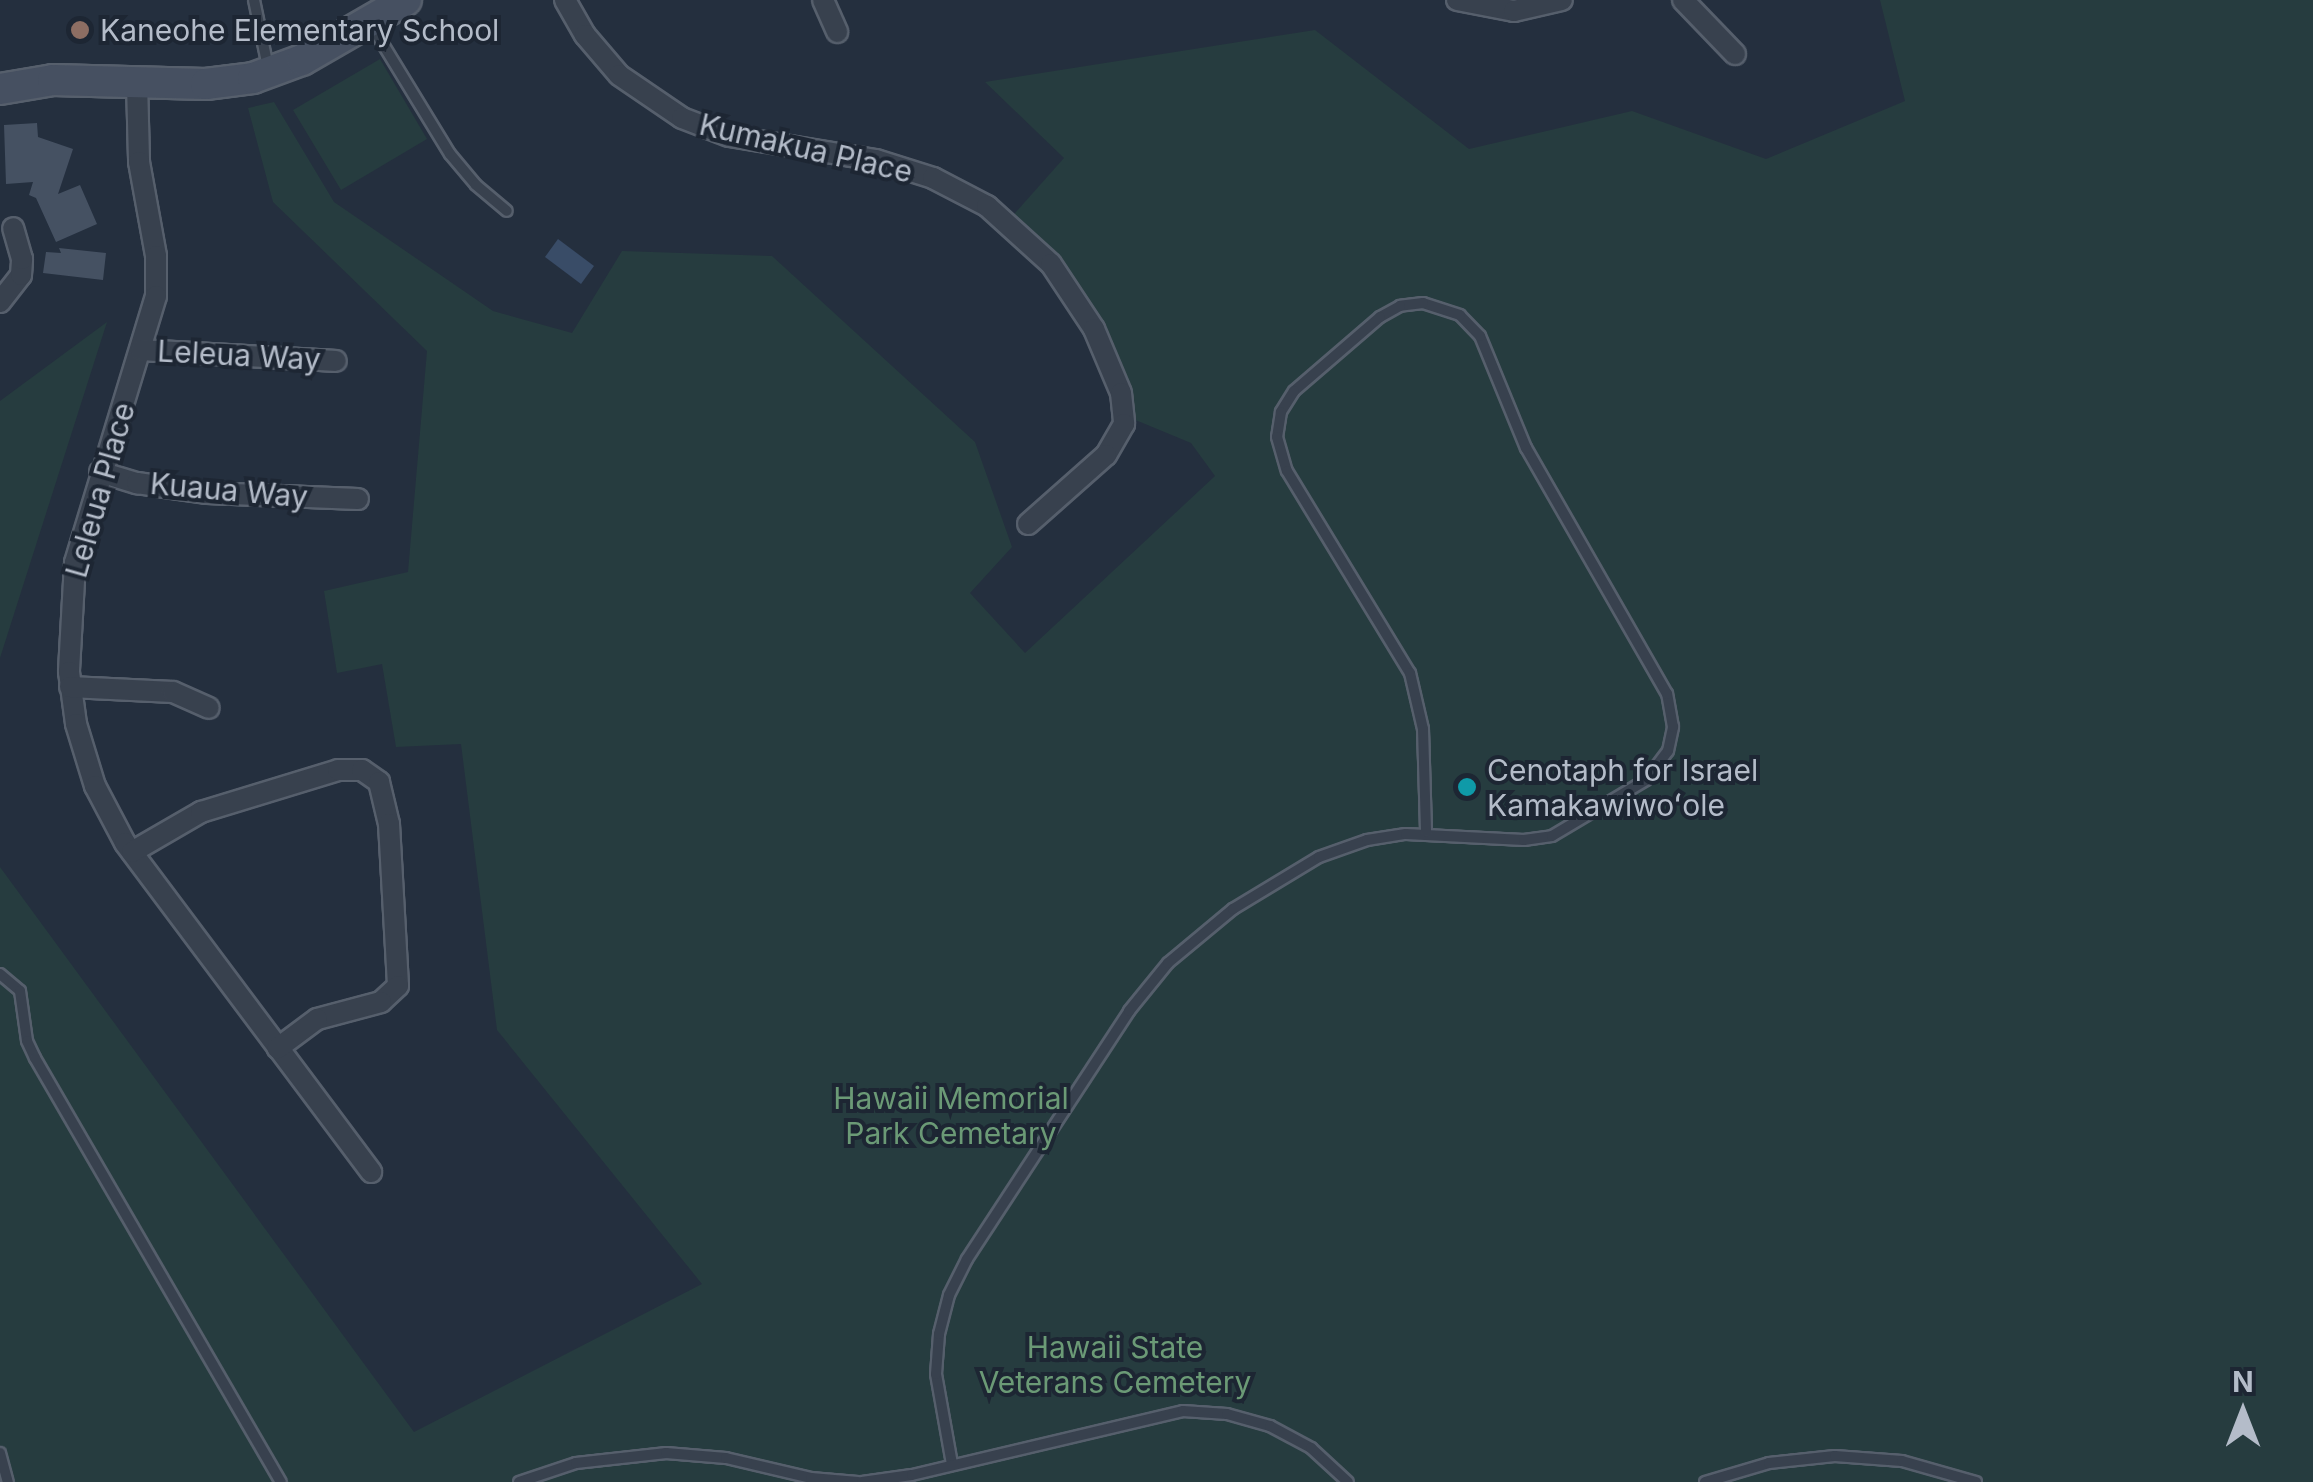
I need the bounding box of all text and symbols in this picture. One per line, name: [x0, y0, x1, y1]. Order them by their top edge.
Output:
place label: Kaneohe Elementary School: [100, 12, 499, 48]
marker: Kaneohe Elementary School: [69, 19, 91, 41]
street label: Kumakua Place: [696, 106, 916, 190]
street label: Leleua Way: [156, 333, 322, 377]
street label: Leleua Place: [58, 398, 142, 582]
street label: Kuaua Way: [149, 465, 309, 515]
place label: Cenotaph for Israel Kamakawiwoʻole: [1487, 752, 1758, 822]
marker: Cenotaph for Israel Kamakawiwoʻole: [1456, 776, 1478, 798]
park label: Hawaii Memorial Park Cemetary: [833, 1080, 1069, 1150]
park label: Hawaii State Veterans Cemetery: [979, 1329, 1251, 1400]
north arrow: [2193, 1362, 2293, 1462]
text: N: [2232, 1365, 2254, 1399]

